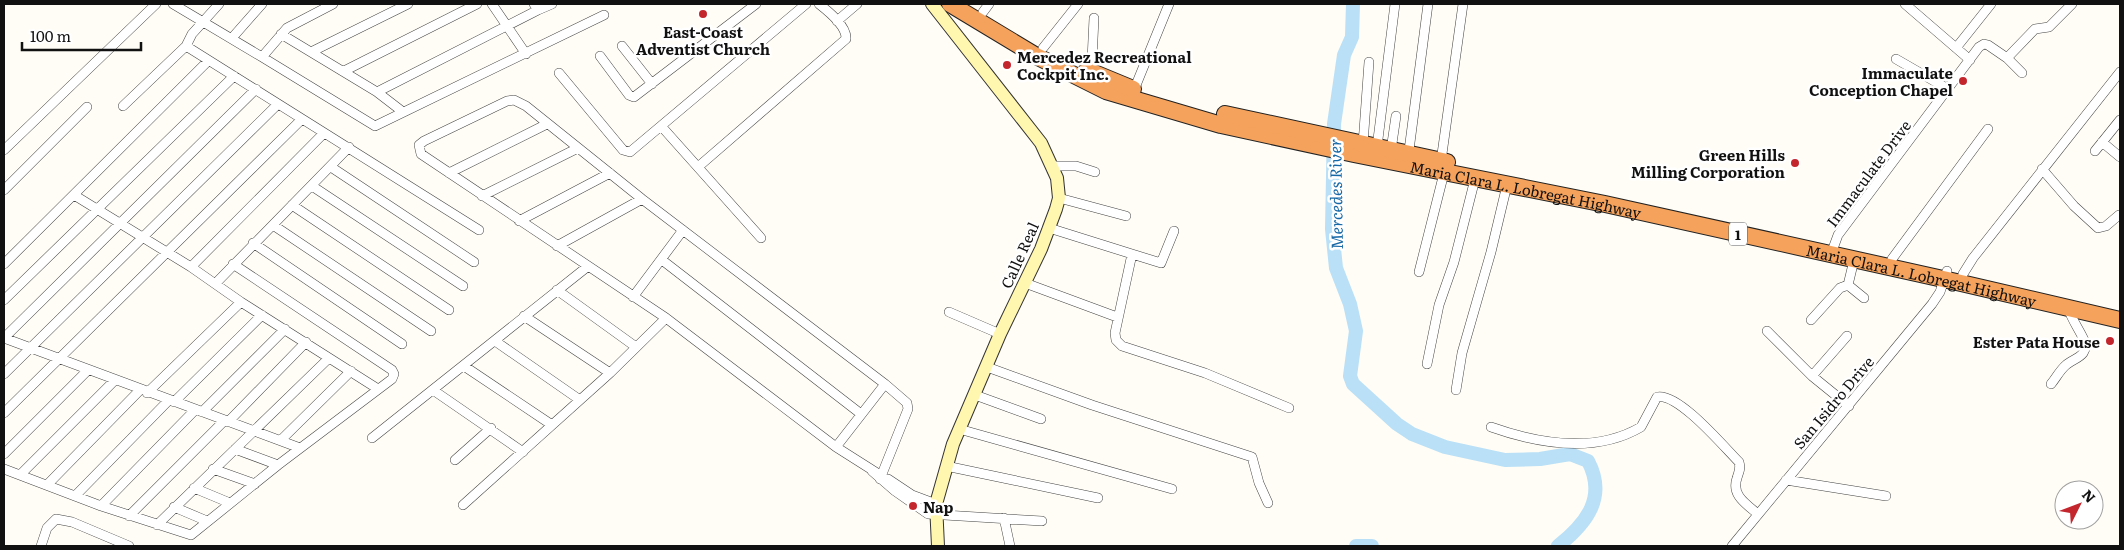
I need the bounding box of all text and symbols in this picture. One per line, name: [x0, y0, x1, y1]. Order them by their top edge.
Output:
marker: East-Coast Adventist Church: [697, 8, 709, 20]
scale bar: [22, 20, 141, 52]
place label: East-Coast Adventist Church: [636, 20, 770, 60]
text: 100 m: [30, 24, 71, 47]
place label: Mercedez Recreational Cockpit Inc.: [1017, 45, 1192, 85]
marker: Mercedez Recreational Cockpit Inc.: [1001, 59, 1013, 71]
place label: Immaculate Conception Chapel: [1809, 61, 1954, 101]
marker: Immaculate Conception Chapel: [1957, 75, 1969, 87]
street label: Immaculate Drive: [1820, 114, 1916, 231]
water label: Mercedes River: [1322, 138, 1348, 250]
place label: Green Hills Milling Corporation: [1631, 143, 1786, 183]
street label: Maria Clara L. Lobregat Highway: [1408, 154, 1644, 223]
marker: Green Hills Milling Corporation: [1789, 157, 1801, 169]
street label: Calle Real: [994, 218, 1044, 292]
road number: 1: [1729, 222, 1747, 245]
street label: Maria Clara L. Lobregat Highway: [1804, 238, 2039, 312]
place label: Ester Pata House: [1973, 330, 2100, 353]
marker: Ester Pata House: [2104, 335, 2116, 347]
street label: San Isidro Drive: [1787, 350, 1879, 453]
north arrow: [2054, 480, 2104, 530]
text: N: [2078, 485, 2101, 507]
place label: Nap: [923, 495, 954, 518]
marker: Nap: [907, 500, 919, 512]

